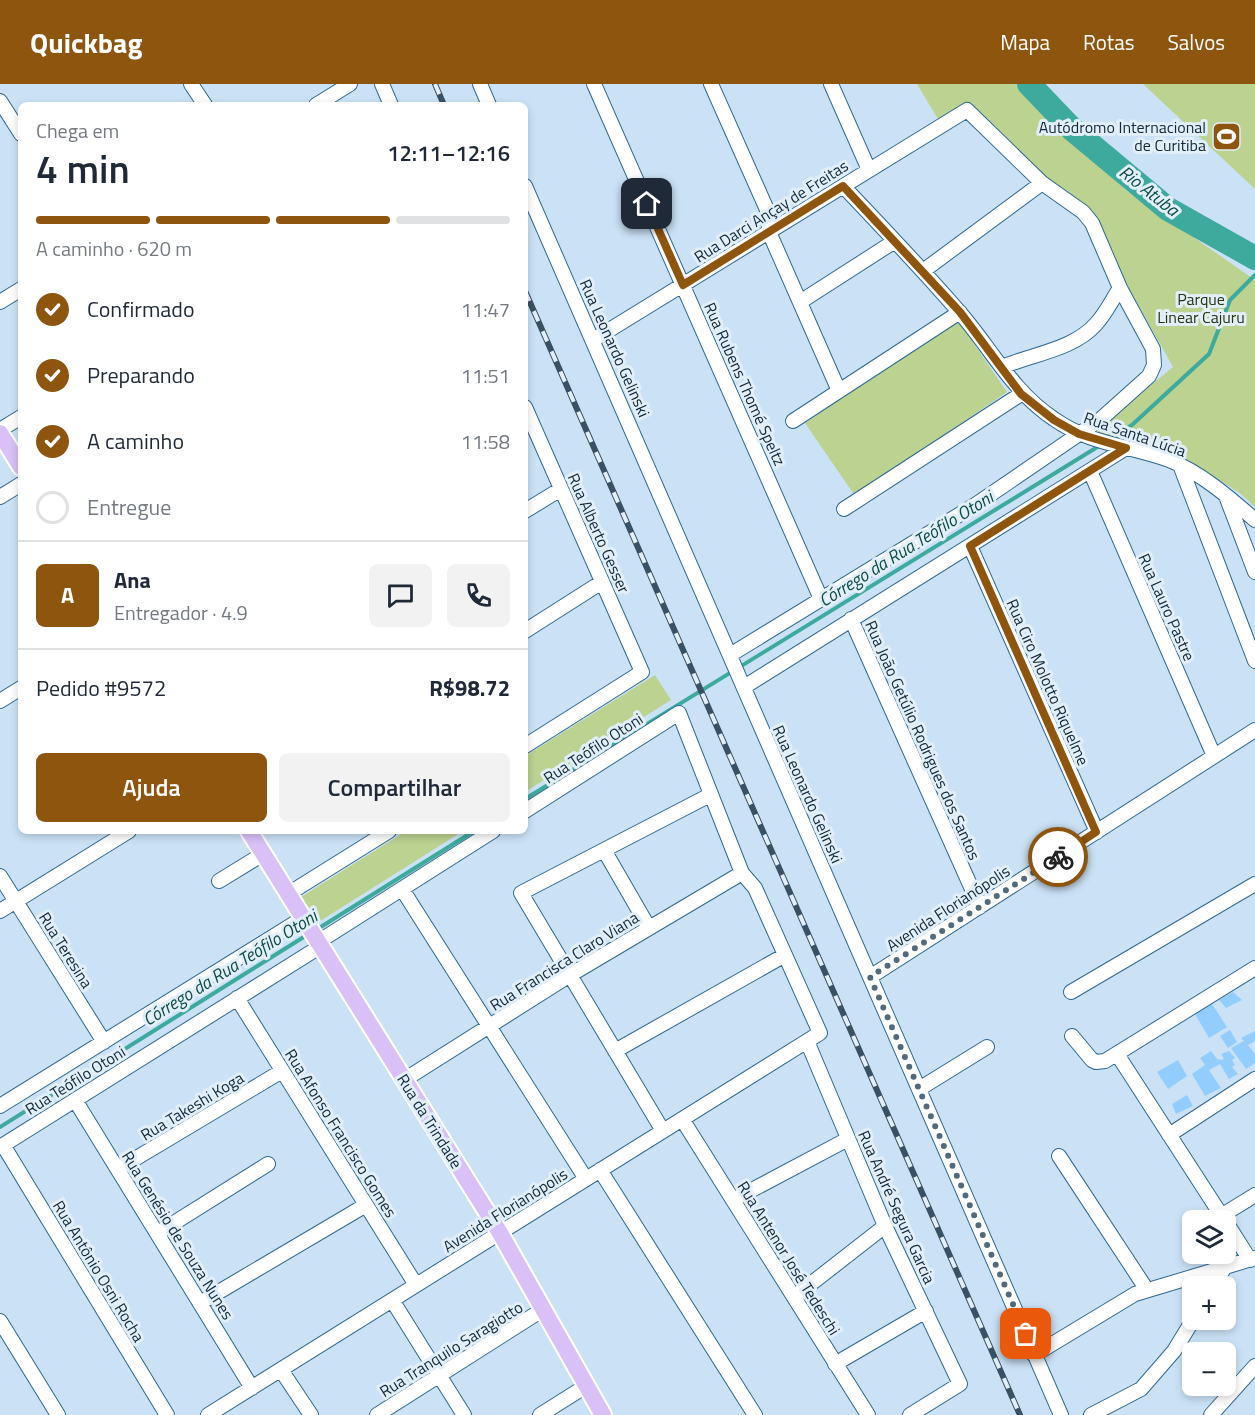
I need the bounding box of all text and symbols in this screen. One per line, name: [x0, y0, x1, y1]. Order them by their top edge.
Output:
text: Quickbag: [30, 21, 142, 64]
text: Mapa: [1000, 26, 1050, 58]
text: Rotas: [1083, 26, 1134, 58]
text: Salvos: [1167, 26, 1225, 58]
text: Chega em: [36, 115, 119, 146]
place label: Autódromo Internacional de Curitiba: [1039, 115, 1206, 157]
sports icon: Autódromo Internacional de Curitiba: [1211, 120, 1243, 152]
text: 12:11–12:16: [387, 136, 510, 170]
text: 4 min: [36, 139, 130, 198]
street label: Rua Darci Ançay de Freitas: [689, 154, 853, 268]
water label: Rio Atuba: [1114, 159, 1186, 223]
pin: [621, 178, 672, 229]
icon: home: [630, 187, 663, 220]
text: A caminho · 620 m: [36, 233, 192, 264]
street label: Rua Leonardo Gelinski: [574, 275, 656, 421]
park label: Parque Linear Cajuru: [1157, 287, 1245, 329]
text: Confirmado: [87, 292, 195, 326]
icon: check: [36, 293, 69, 326]
text: 11:47: [461, 294, 510, 325]
street label: Rua Rubens Thomé Speltz: [698, 299, 792, 469]
text: Preparando: [87, 358, 195, 392]
icon: check: [36, 359, 69, 392]
text: 11:51: [461, 360, 510, 391]
street label: Rua Santa Lúcia: [1081, 405, 1189, 463]
text: A caminho: [87, 424, 184, 458]
icon: check: [36, 425, 69, 458]
text: 11:58: [461, 426, 510, 457]
street label: Rua Alberto Gesser: [562, 469, 636, 597]
water label: Córrego da Rua Teófilo Otoni: [813, 483, 1000, 613]
text: Entregue: [87, 490, 171, 524]
street label: Rua Lauro Pastre: [1133, 549, 1201, 665]
text: Ana: [114, 563, 151, 597]
button: chat: [369, 564, 432, 627]
button: phone: [447, 564, 510, 627]
text: A: [61, 578, 74, 612]
street label: Rua Ciro Molotto Riquelme: [1000, 595, 1096, 769]
text: Entregador · 4.9: [114, 597, 248, 628]
street label: Rua João Getúlio Rodrigues dos Santos: [859, 616, 987, 864]
text: Pedido #9572: [36, 671, 166, 705]
text: R$98.72: [429, 671, 510, 705]
street label: Rua Teófilo Otoni: [538, 707, 648, 789]
street label: Rua Leonardo Gelinski: [767, 721, 849, 867]
button: Ajuda: [36, 753, 267, 822]
button: Compartilhar: [279, 753, 510, 822]
courier: [1028, 827, 1088, 887]
icon: bike: [1042, 841, 1075, 874]
street label: Avenida Florianópolis: [881, 859, 1015, 957]
water label: Córrego da Rua Teófilo Otoni: [137, 902, 324, 1032]
street label: Rua Francisca Claro Viana: [485, 905, 643, 1017]
street label: Rua Teresina: [33, 907, 99, 993]
street label: Rua Teófilo Otoni: [20, 1039, 130, 1121]
street label: Rua Afonso Francisco Gomes: [279, 1044, 403, 1222]
street label: Rua Takeshi Koga: [136, 1066, 248, 1146]
street label: Rua da Trindade: [391, 1069, 469, 1173]
street label: Rua André Segura Garcia: [852, 1126, 942, 1288]
street label: Rua Genésio de Souza Nunes: [116, 1146, 240, 1324]
street label: Avenida Florianópolis: [438, 1162, 572, 1258]
street label: Rua Antenor José Tedeschi: [732, 1176, 846, 1340]
street label: Rua Antônio Osni Rocha: [47, 1196, 151, 1346]
map controls: [1182, 1210, 1236, 1396]
button: layers: [1182, 1210, 1236, 1264]
button: +: [1182, 1276, 1236, 1330]
street label: Rua Tranquilo Saragiotto: [375, 1295, 527, 1403]
pin: [1000, 1308, 1051, 1359]
icon: bag: [1009, 1317, 1042, 1350]
button: −: [1182, 1342, 1236, 1396]

